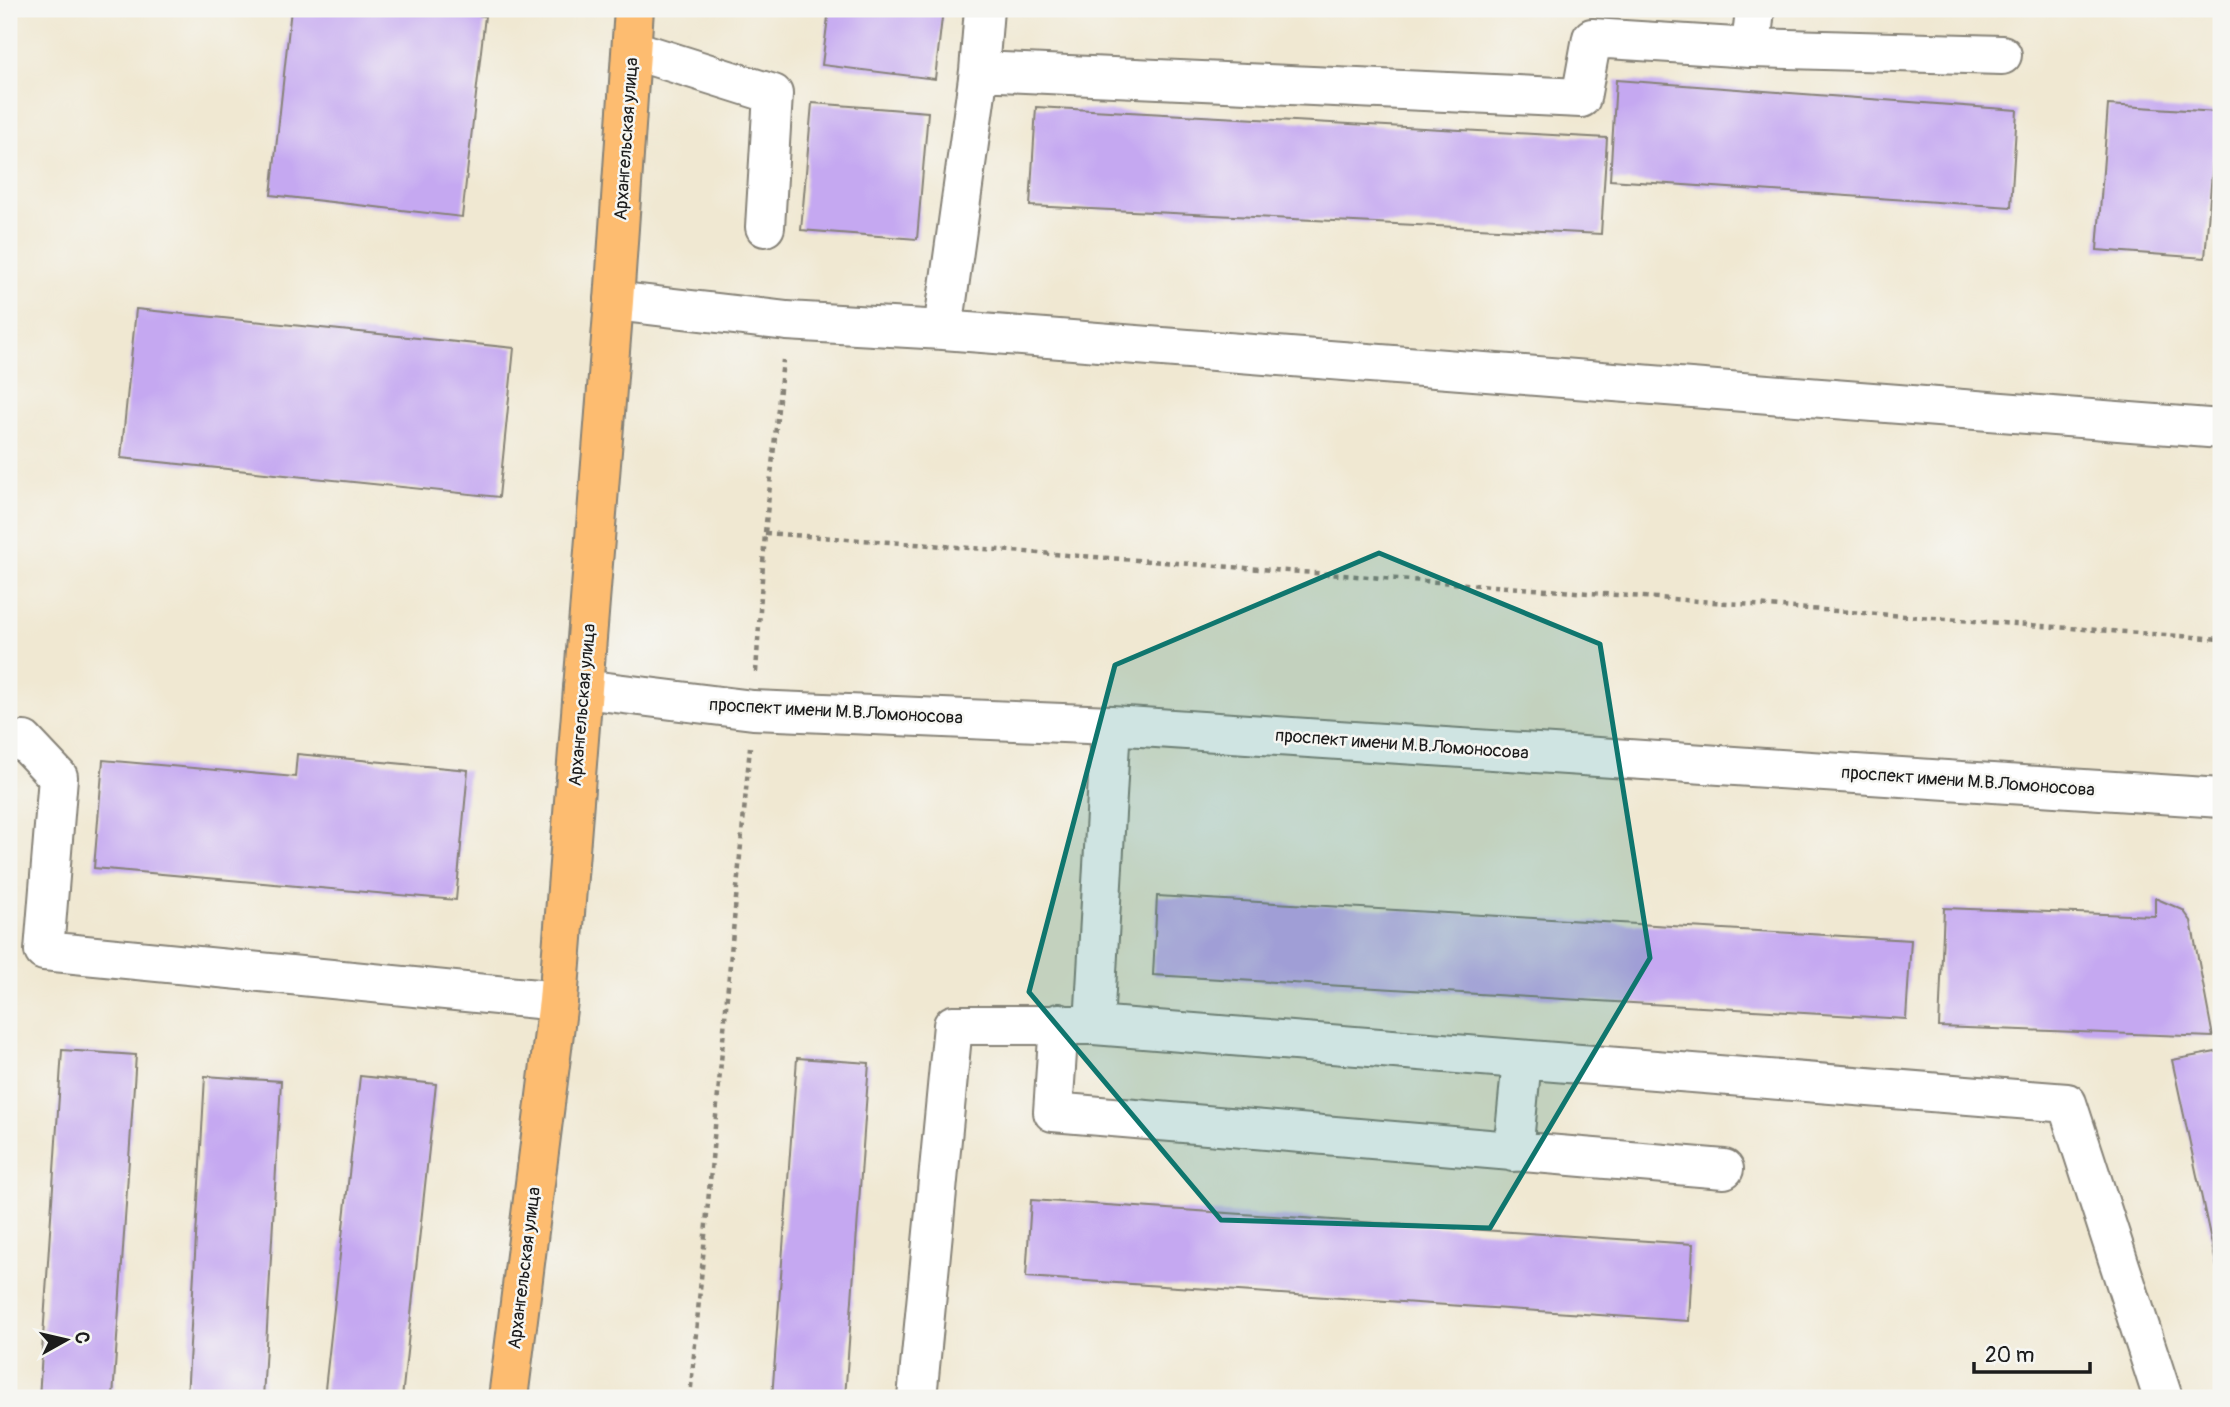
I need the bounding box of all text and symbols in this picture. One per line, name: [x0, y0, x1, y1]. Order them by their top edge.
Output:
street label: Архангельская улица: [609, 57, 644, 221]
street label: Архангельская улица: [564, 623, 601, 787]
street label: проспект имени М.В.Ломоносова: [709, 693, 963, 730]
street label: проспект имени М.В.Ломоносова: [1274, 724, 1529, 765]
street label: проспект имени М.В.Ломоносова: [1840, 761, 2095, 802]
street label: Архангельская улица: [503, 1186, 546, 1350]
north arrow: [32, 1306, 102, 1376]
text: С: [69, 1330, 95, 1346]
scale bar: [1974, 1330, 2090, 1374]
text: 20 m: [1985, 1342, 2034, 1369]

